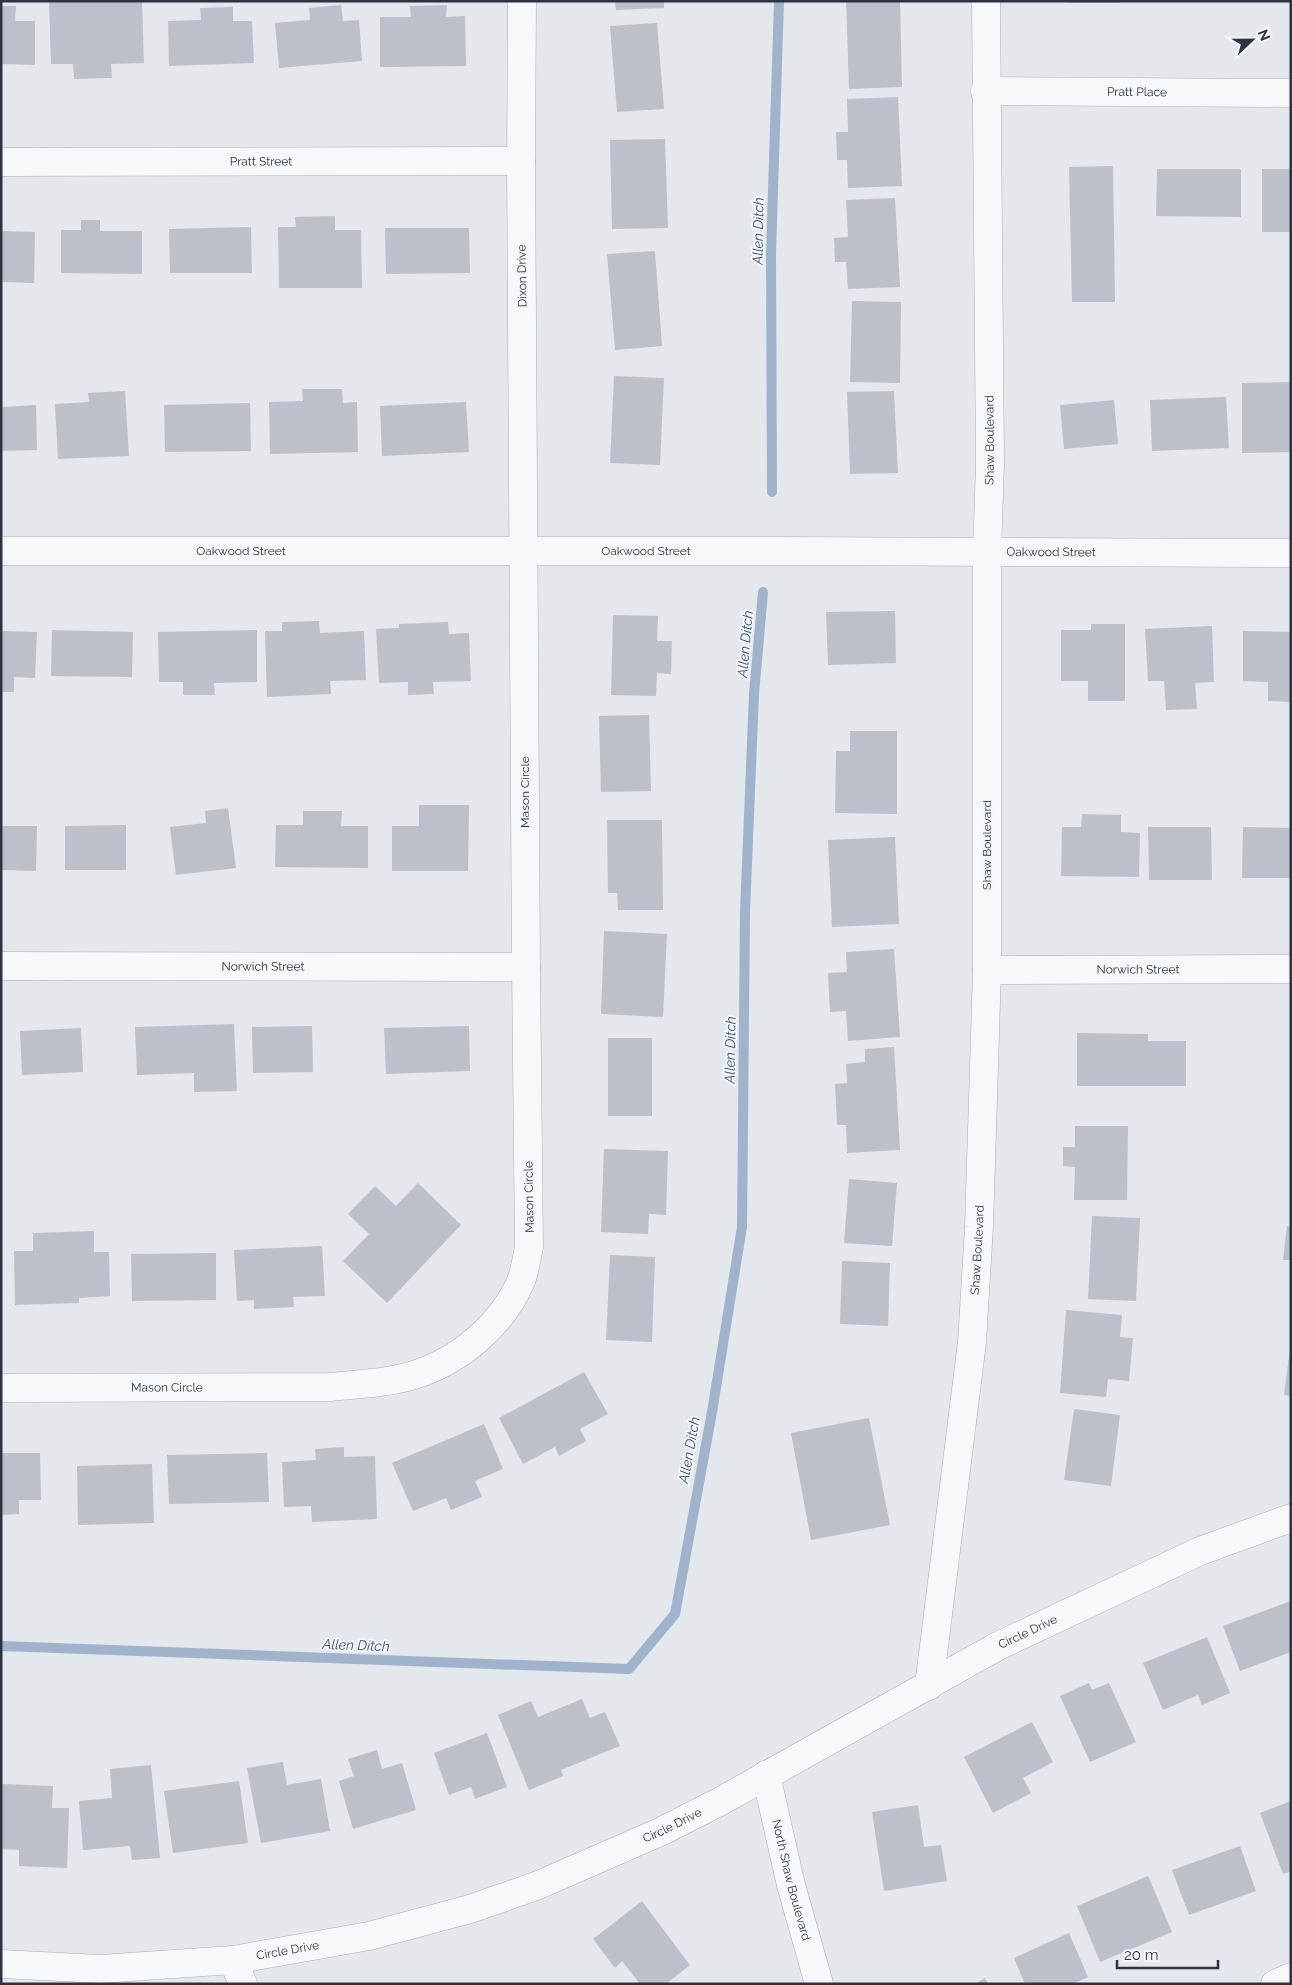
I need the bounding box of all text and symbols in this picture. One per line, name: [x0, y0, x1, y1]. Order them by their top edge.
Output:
north arrow: [1227, 15, 1277, 65]
text: N: [1255, 27, 1273, 43]
street label: Pratt Place: [1107, 85, 1167, 99]
street label: Pratt Street: [230, 154, 292, 169]
water label: Allen Ditch: [749, 197, 767, 266]
street label: Dixon Drive: [514, 244, 530, 308]
street label: Shaw Boulevard: [982, 395, 997, 485]
street label: Oakwood Street: [196, 544, 286, 558]
street label: Oakwood Street: [601, 544, 691, 558]
street label: Oakwood Street: [1006, 545, 1096, 559]
water label: Allen Ditch: [734, 610, 756, 679]
street label: Mason Circle: [518, 756, 532, 828]
street label: Shaw Boulevard: [980, 800, 994, 890]
street label: Norwich Street: [222, 959, 304, 974]
street label: Norwich Street: [1097, 962, 1179, 977]
water label: Allen Ditch: [721, 1016, 739, 1085]
street label: Mason Circle: [521, 1161, 537, 1233]
street label: Shaw Boulevard: [968, 1205, 987, 1295]
street label: Mason Circle: [131, 1380, 203, 1395]
water label: Allen Ditch: [675, 1415, 703, 1486]
street label: Circle Drive: [996, 1612, 1060, 1652]
water label: Allen Ditch: [321, 1636, 390, 1654]
street label: Circle Drive: [641, 1805, 704, 1846]
street label: North Shaw Boulevard: [769, 1818, 813, 1942]
street label: Circle Drive: [255, 1938, 320, 1963]
scale bar: [1117, 1938, 1218, 1970]
text: 20 m: [1124, 1946, 1159, 1964]

